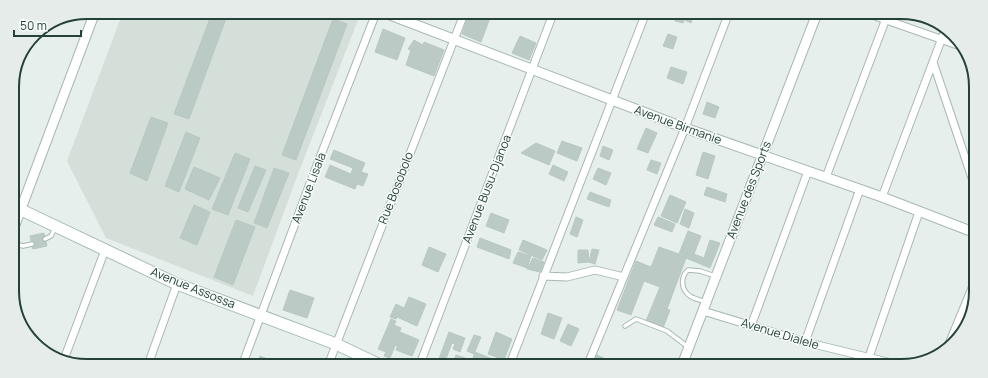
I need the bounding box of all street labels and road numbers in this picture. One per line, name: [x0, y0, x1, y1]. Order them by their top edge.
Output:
street label: Avenue Birmanie: [632, 101, 724, 148]
street label: Avenue Busu-Djanoa: [458, 132, 515, 246]
street label: Avenue des Sports: [722, 139, 775, 241]
street label: Rue Bosobolo: [374, 149, 417, 226]
street label: Avenue Lisala: [287, 150, 330, 226]
street label: Avenue Assossa: [148, 263, 238, 312]
street label: Avenue Dialele: [739, 314, 821, 353]

